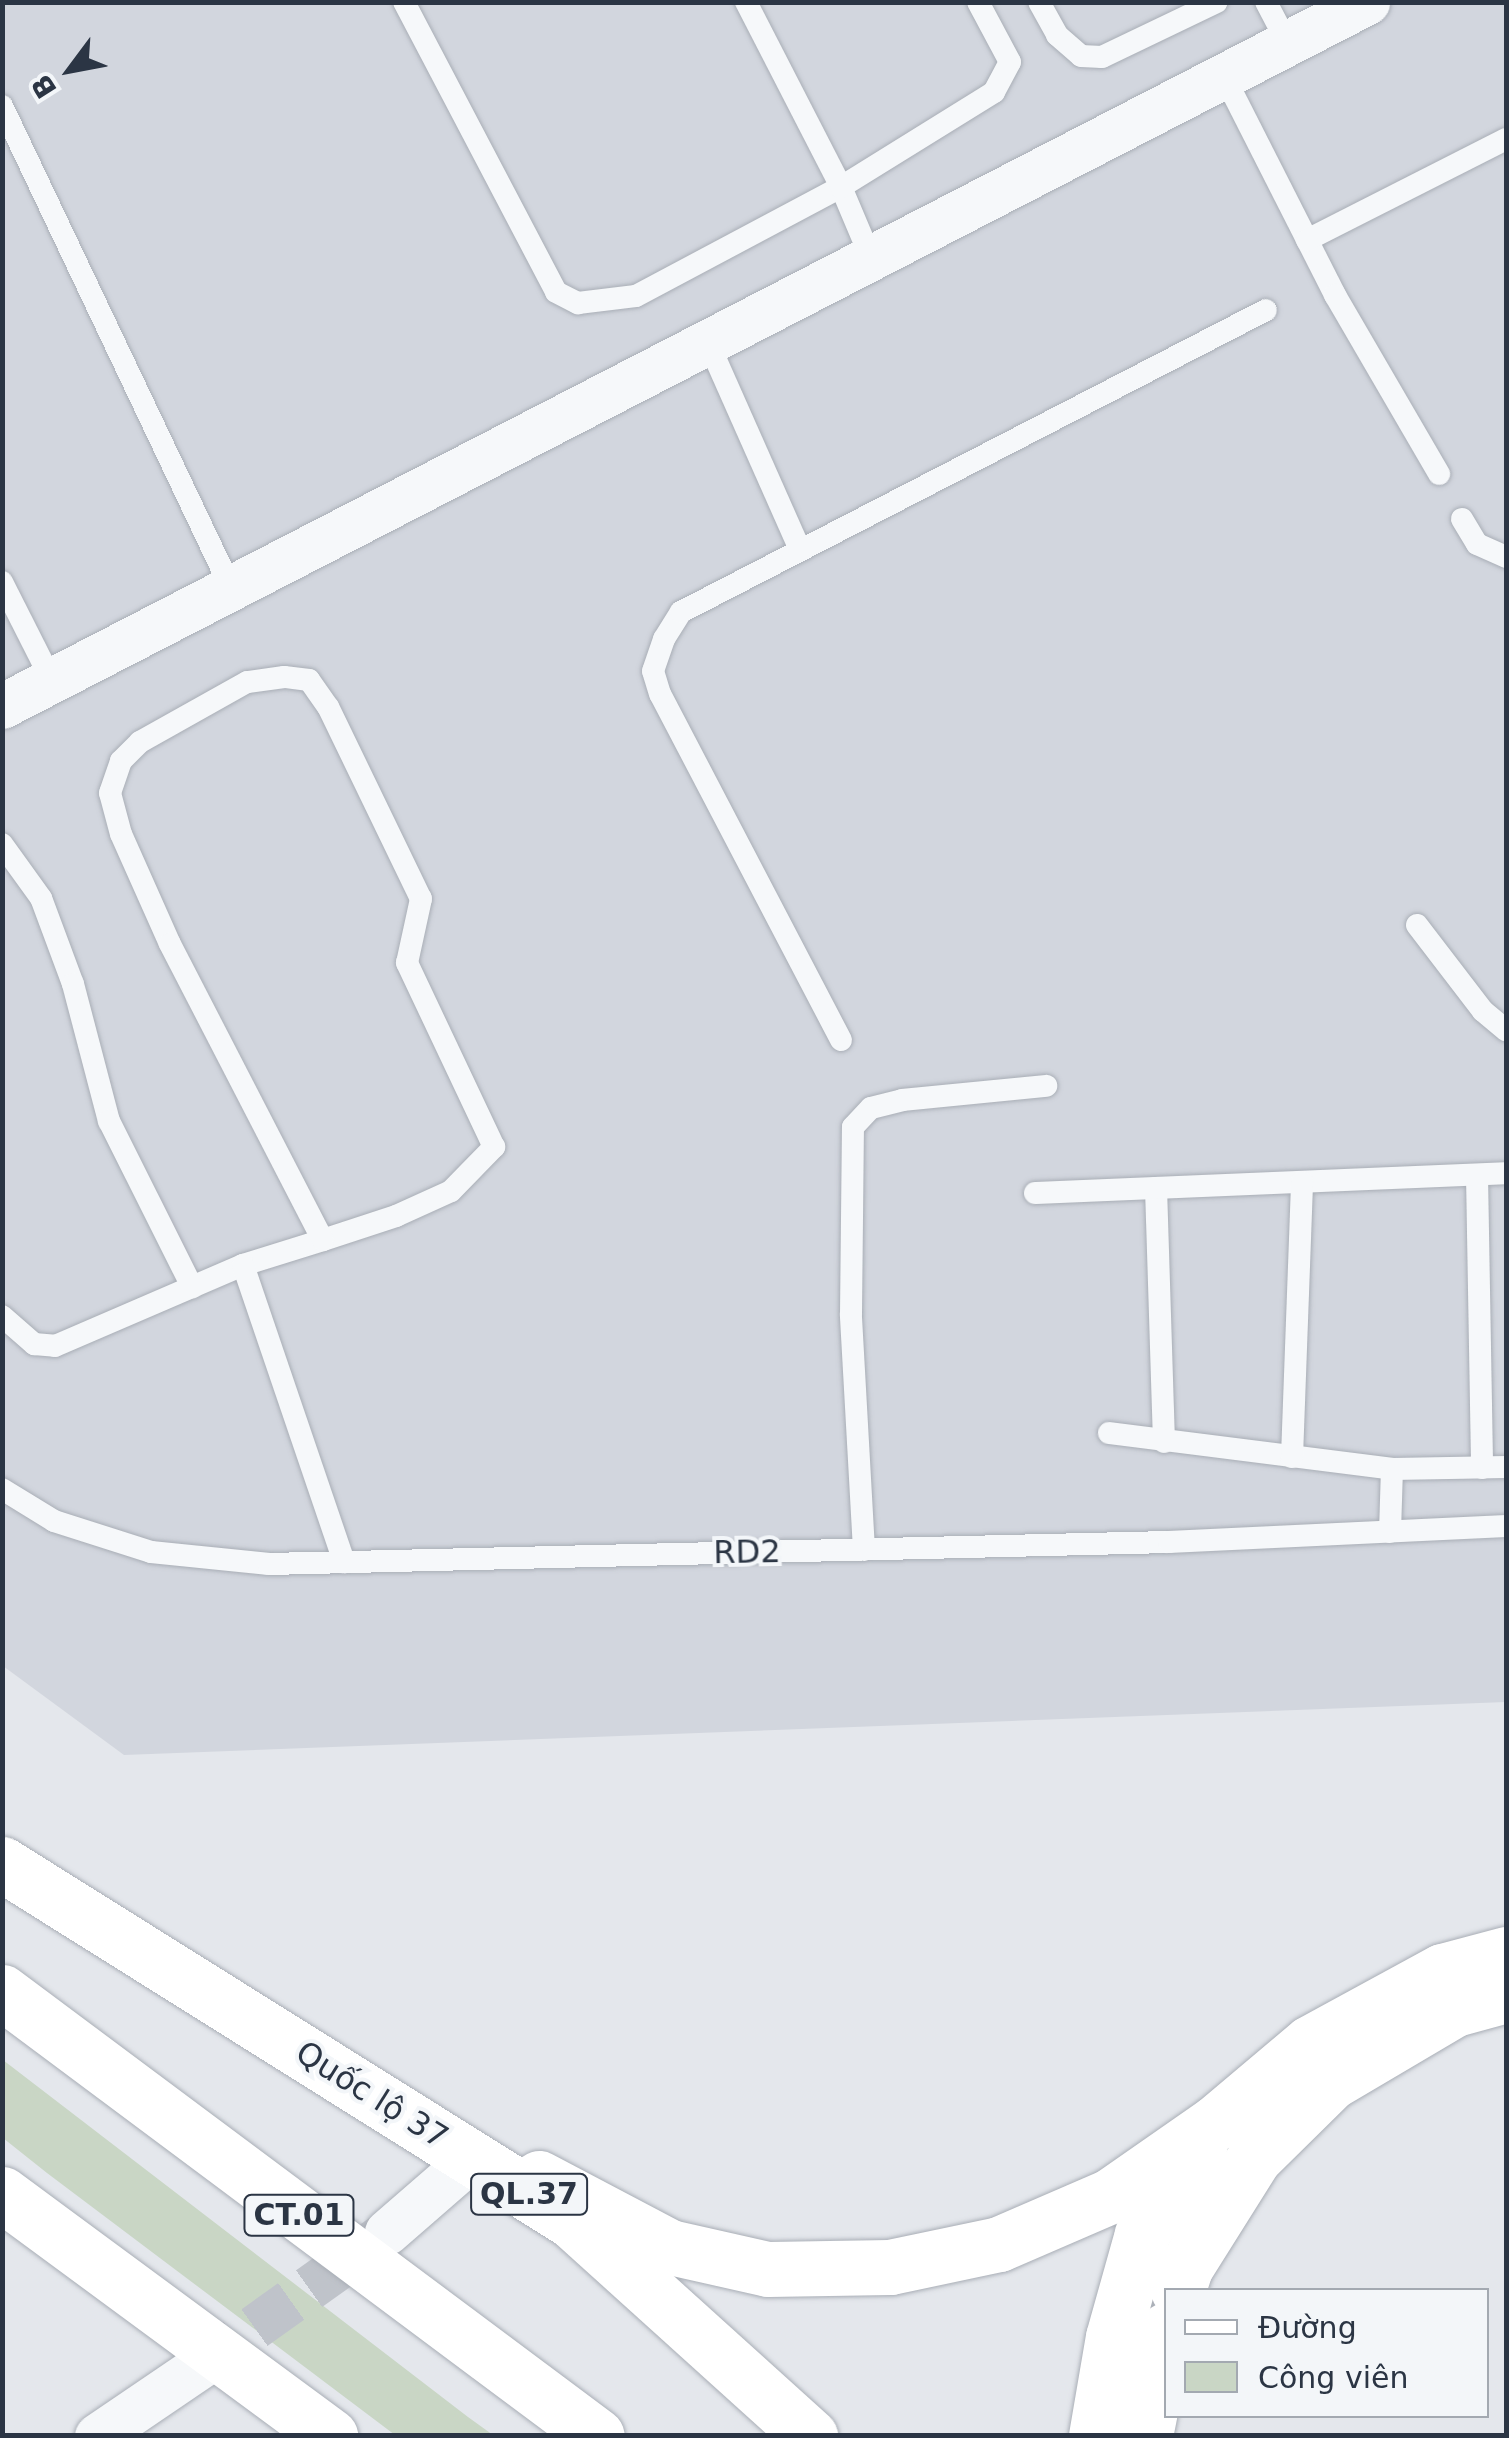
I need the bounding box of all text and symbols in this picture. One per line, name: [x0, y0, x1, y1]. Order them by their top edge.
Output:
north arrow: [20, 20, 120, 120]
text: B: [24, 68, 64, 104]
street label: RD2: [713, 1532, 781, 1572]
street label: Quốc lộ 37: [289, 2033, 455, 2157]
road number: QL.37: [469, 2169, 589, 2219]
road number: CT.01: [242, 2190, 356, 2240]
legend: [1164, 2288, 1489, 2418]
text: Đường: [1258, 2310, 1357, 2345]
text: Công viên: [1258, 2360, 1408, 2395]

